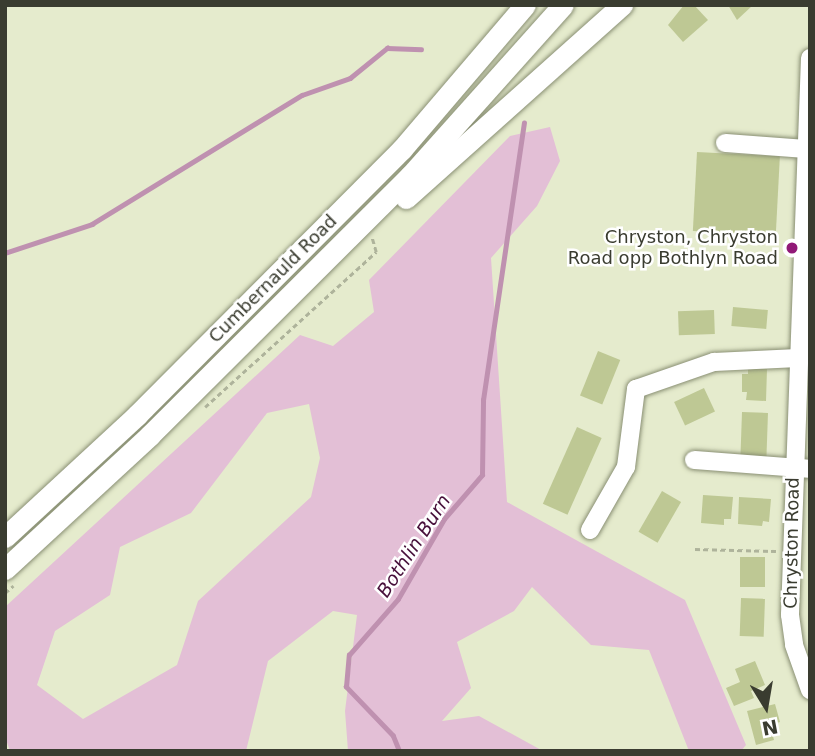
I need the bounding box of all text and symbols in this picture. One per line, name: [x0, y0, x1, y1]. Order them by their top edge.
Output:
street label: Cumbernauld Road: [204, 210, 342, 348]
place label: Chryston, Chryston Road opp Bothlyn Road: [568, 227, 778, 270]
marker: Chryston, Chryston Road opp Bothlyn Road: [784, 240, 800, 256]
street label: Chryston Road: [780, 477, 804, 609]
water label: Bothlin Burn: [372, 490, 456, 602]
north arrow: [731, 672, 801, 742]
text: N: [760, 715, 780, 740]

